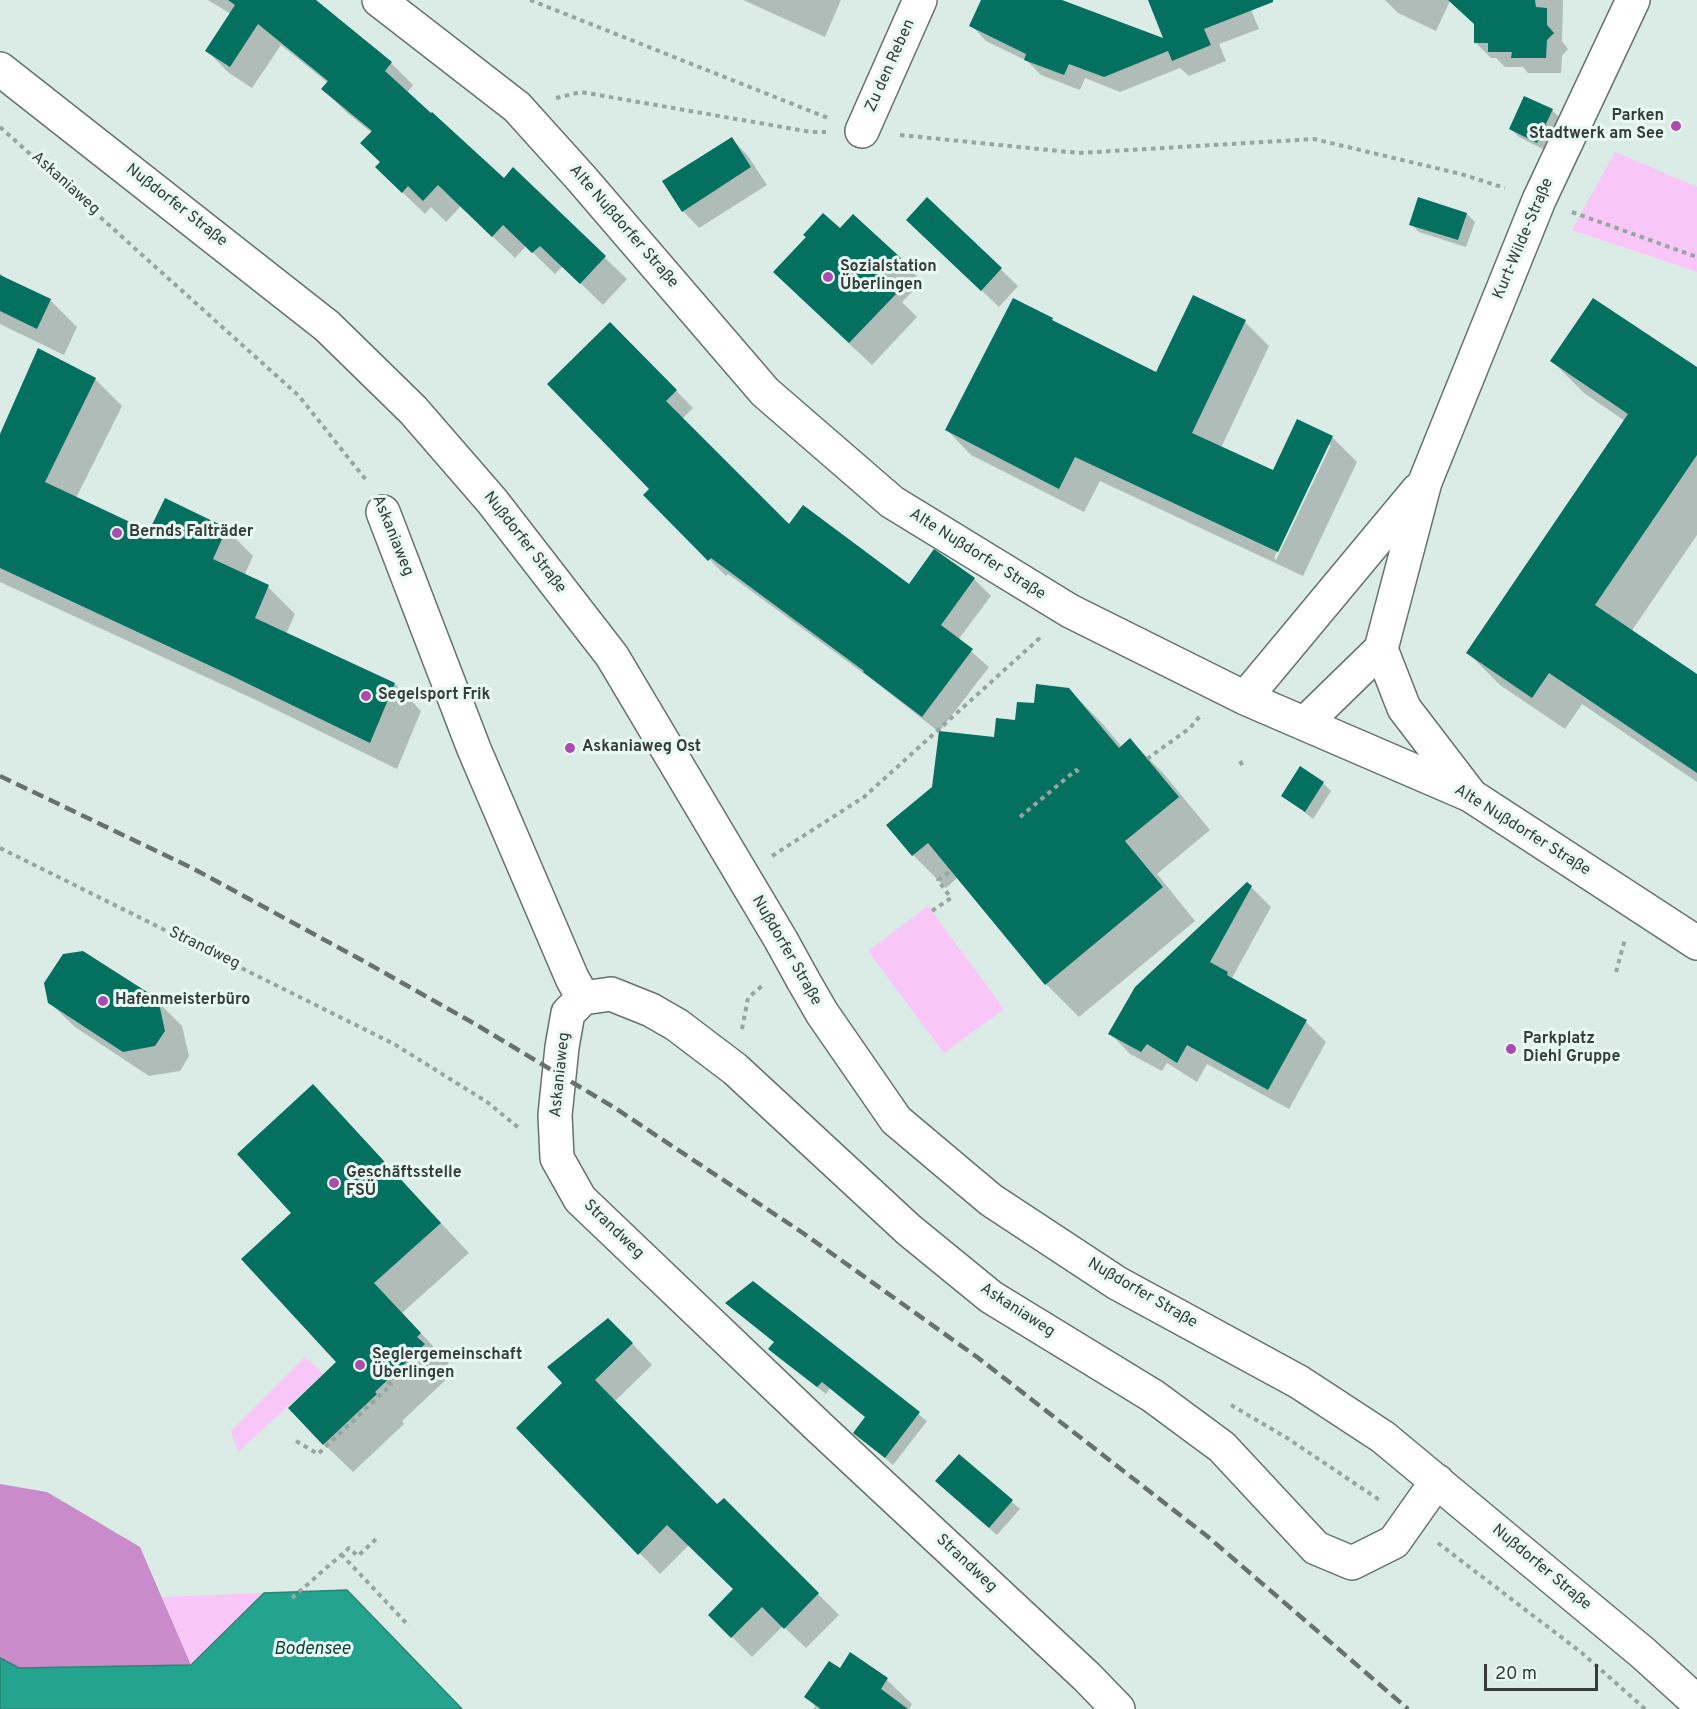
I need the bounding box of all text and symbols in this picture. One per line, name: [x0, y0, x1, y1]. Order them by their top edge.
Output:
street label: Zu den Reben: [862, 17, 920, 115]
place label: Parken Stadtwerk am See: [1529, 107, 1664, 145]
marker: Parken Stadtwerk am See: [1669, 119, 1683, 133]
street label: Askaniaweg: [27, 148, 103, 220]
street label: Nußdorfer Straße: [121, 160, 231, 252]
street label: Alte Nußdorfer Straße: [564, 161, 682, 293]
street label: Kurt-Wilde-Straße: [1490, 176, 1558, 302]
place label: Sozialstation Überlingen: [840, 258, 937, 296]
marker: Sozialstation Überlingen: [821, 270, 835, 284]
street label: Nußdorfer Straße: [478, 488, 570, 598]
street label: Askaniaweg: [367, 493, 417, 579]
street label: Alte Nußdorfer Straße: [905, 505, 1049, 605]
place label: Bernds Falträder: [129, 523, 254, 543]
marker: Bernds Falträder: [110, 526, 124, 540]
place label: Segelsport Frik: [378, 686, 491, 706]
marker: Segelsport Frik: [359, 689, 373, 703]
place label: Askaniaweg Ost: [582, 738, 701, 758]
marker: Askaniaweg Ost: [563, 741, 577, 755]
street label: Alte Nußdorfer Straße: [1450, 781, 1594, 881]
street label: Nußdorfer Straße: [747, 893, 825, 1009]
street label: Strandweg: [165, 924, 243, 974]
place label: Hafenmeisterbüro: [115, 991, 250, 1011]
marker: Hafenmeisterbüro: [96, 994, 110, 1008]
place label: Parkplatz Diehl Gruppe: [1523, 1030, 1620, 1068]
street label: Askaniaweg: [547, 1031, 575, 1119]
marker: Parkplatz Diehl Gruppe: [1504, 1042, 1518, 1056]
place label: Geschäftsstelle FSÜ: [346, 1164, 462, 1202]
marker: Geschäftsstelle FSÜ: [327, 1176, 341, 1190]
street label: Strandweg: [579, 1196, 647, 1264]
street label: Nußdorfer Straße: [1084, 1255, 1200, 1333]
street label: Askaniaweg: [976, 1280, 1058, 1342]
place label: Seglergemeinschaft Überlingen: [372, 1346, 522, 1384]
marker: Seglergemeinschaft Überlingen: [353, 1358, 367, 1372]
street label: Nußdorfer Straße: [1487, 1521, 1595, 1615]
street label: Strandweg: [931, 1531, 1001, 1597]
water label: Bodensee: [274, 1639, 350, 1661]
scale bar: [1487, 1652, 1601, 1690]
text: 20 m: [1495, 1663, 1537, 1686]

